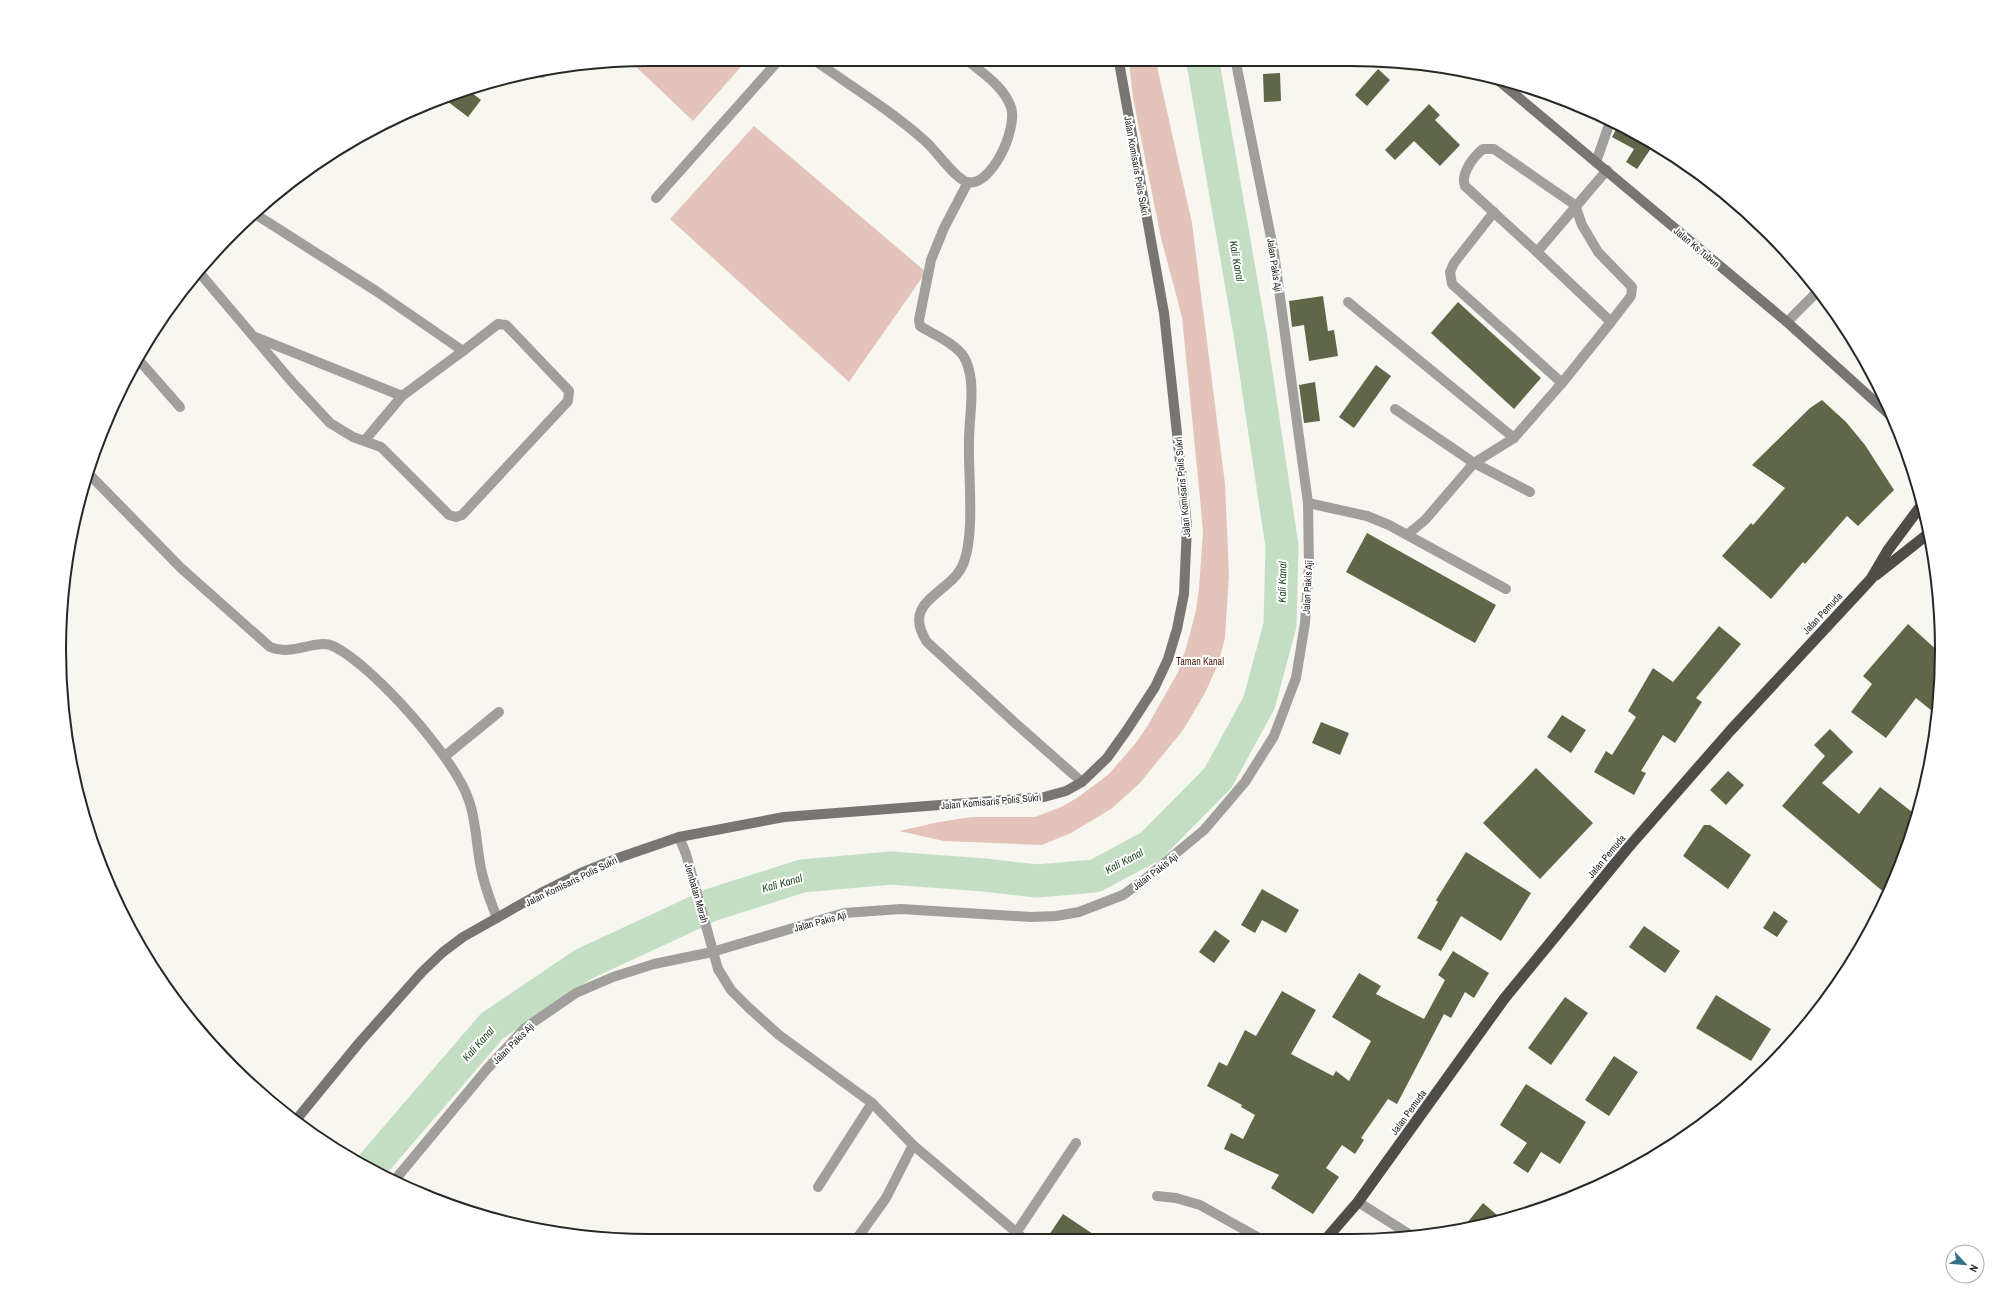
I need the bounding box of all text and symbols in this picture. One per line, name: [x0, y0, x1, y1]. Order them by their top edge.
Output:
street label: Jalan Komisaris Polis Sukri: [1121, 115, 1152, 217]
street label: Jalan Ks Tubun: [1671, 224, 1722, 270]
street label: Jalan Pakis Aji: [1264, 238, 1285, 293]
water label: Kali Kanal: [1227, 240, 1248, 283]
street label: Jalan Komisaris Polis Sukri: [1172, 436, 1193, 538]
water label: Kali Kanal: [1275, 560, 1289, 603]
street label: Jalan Pakis Aji: [1300, 560, 1315, 614]
street label: Jalan Pemuda: [1800, 589, 1845, 637]
park label: Taman Kanal: [1176, 655, 1224, 668]
street label: Jalan Komisaris Polis Sukri: [940, 791, 1042, 812]
street label: Jalan Pemuda: [1585, 832, 1628, 881]
water label: Kali Kanal: [1103, 845, 1146, 877]
street label: Jalan Pakis Aji: [1130, 850, 1181, 893]
street label: Jalan Komisaris Polis Sukri: [523, 854, 619, 909]
street label: Jembatan Merah: [682, 862, 711, 925]
water label: Kali Kanal: [760, 870, 805, 895]
street label: Jalan Pakis Aji: [792, 908, 848, 935]
street label: Jalan Pakis Aji: [490, 1020, 537, 1067]
water label: Kali Kanal: [459, 1023, 498, 1064]
street label: Jalan Pemuda: [1388, 1087, 1429, 1137]
north arrow: [1945, 1244, 1985, 1284]
text: N: [1966, 1262, 1982, 1274]

